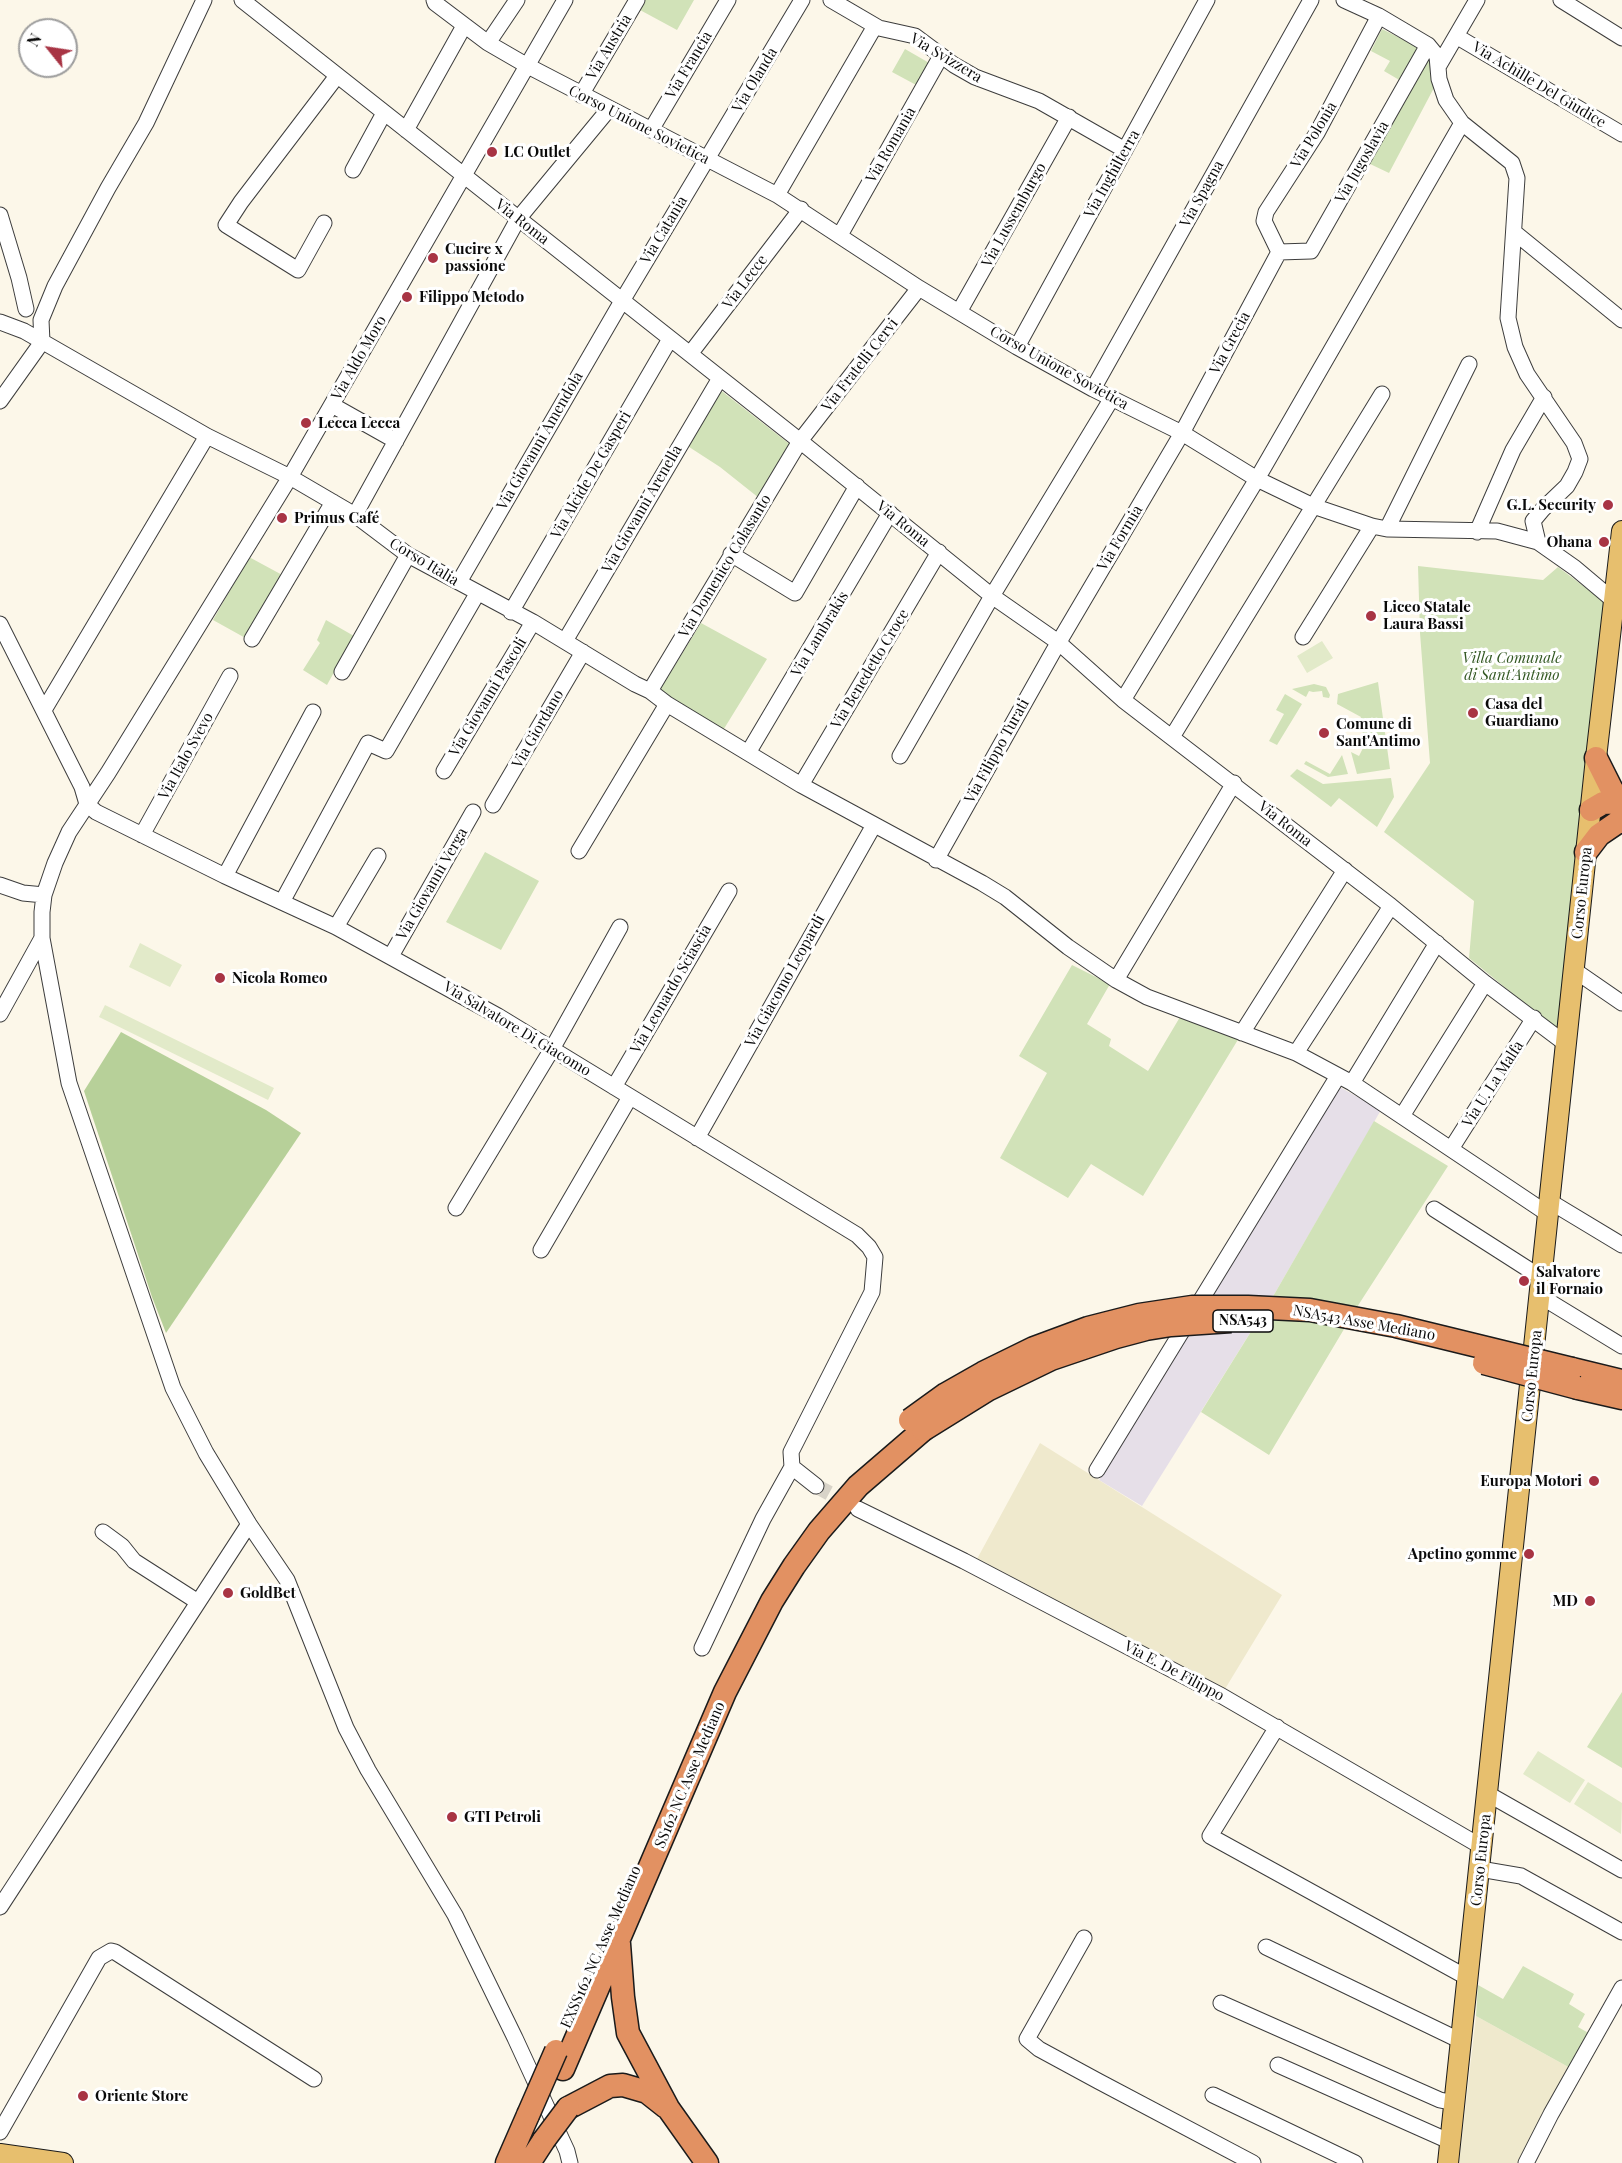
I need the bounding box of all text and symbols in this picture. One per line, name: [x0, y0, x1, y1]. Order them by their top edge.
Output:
street label: Via Austria: [583, 11, 635, 83]
north arrow: [18, 18, 78, 78]
street label: Via Francia: [662, 28, 716, 102]
text: N: [22, 29, 46, 50]
street label: Via Svizzera: [907, 30, 985, 86]
street label: Via Achille Del Giudice: [1469, 38, 1609, 132]
street label: Via Olanda: [729, 44, 781, 116]
street label: Corso Unione Sovietica: [566, 82, 712, 168]
street label: Via Polonia: [1287, 98, 1341, 172]
street label: Via Romania: [862, 104, 920, 186]
street label: Via Jugoslavia: [1331, 118, 1393, 206]
street label: Via Inghilterra: [1080, 127, 1144, 221]
place label: LC Outlet: [504, 143, 571, 161]
marker: LC Outlet: [485, 145, 499, 159]
street label: Via Spagna: [1176, 158, 1228, 230]
street label: Via Lussemburgo: [978, 160, 1050, 270]
street label: Via Catania: [637, 193, 691, 267]
street label: Via Roma: [491, 195, 553, 249]
place label: Cucire x passione: [445, 240, 506, 275]
marker: Cucire x passione: [426, 251, 440, 265]
street label: Via Lecce: [719, 251, 771, 313]
place label: Filippo Metodo: [419, 288, 524, 306]
marker: Filippo Metodo: [400, 290, 414, 304]
street label: Via Grecia: [1206, 309, 1254, 377]
street label: Via Aldo Moro: [328, 313, 390, 403]
street label: Via Fratelli Cervi: [818, 315, 902, 415]
street label: Corso Unione Sovietica: [987, 322, 1131, 414]
street label: Via Giovanni Amendola: [493, 369, 587, 513]
street label: Via Alcide De Gasperi: [547, 408, 635, 542]
place label: Lecca Lecca: [318, 414, 400, 432]
marker: Lecca Lecca: [299, 416, 313, 430]
street label: Via Giovanni Arenella: [598, 442, 686, 576]
street label: Via Domenico Colasanto: [675, 491, 775, 641]
place label: G.L. Security: [1507, 496, 1596, 514]
street label: Via Roma: [873, 497, 933, 551]
marker: G.L. Security: [1601, 498, 1615, 512]
street label: Via Formia: [1094, 502, 1146, 574]
place label: Primus Café: [294, 509, 379, 527]
marker: Primus Café: [275, 511, 289, 525]
place label: Ohana: [1546, 533, 1592, 551]
street label: Corso Italia: [386, 534, 462, 590]
marker: Ohana: [1597, 535, 1611, 549]
street label: Via Lambrakis: [788, 588, 852, 680]
place label: Liceo Statale Laura Bassi: [1383, 598, 1471, 633]
street label: Via Benedetto Croce: [827, 606, 913, 732]
marker: Liceo Statale Laura Bassi: [1364, 609, 1378, 623]
street label: Via Giovanni Pascoli: [445, 634, 531, 760]
park label: Villa Comunale di Sant'Antimo: [1462, 649, 1562, 684]
street label: Via Giordano: [508, 687, 568, 771]
place label: Casa del Guardiano: [1485, 695, 1559, 730]
street label: Via Filippo Turati: [961, 696, 1033, 806]
marker: Casa del Guardiano: [1466, 706, 1480, 720]
street label: Via Italo Svevo: [155, 709, 217, 803]
place label: Comune di Sant'Antimo: [1336, 715, 1421, 750]
marker: Comune di Sant'Antimo: [1317, 726, 1331, 740]
street label: Via Roma: [1254, 797, 1316, 851]
street label: Via Giovanni Verga: [393, 825, 471, 943]
street label: Corso Europa: [1568, 846, 1596, 940]
street label: Via Giacomo Leopardi: [741, 912, 829, 1050]
street label: Via Leonardo Sciascia: [627, 921, 715, 1057]
place label: Nicola Romeo: [232, 969, 328, 987]
marker: Nicola Romeo: [213, 971, 227, 985]
street label: Via Salvatore Di Giacomo: [440, 978, 594, 1080]
street label: Via U. La Malfa: [1458, 1037, 1528, 1131]
place label: Salvatore il Fornaio: [1536, 1263, 1603, 1298]
marker: Salvatore il Fornaio: [1517, 1274, 1531, 1288]
street label: NSA543 Asse Mediano: [1291, 1302, 1437, 1344]
road number: NSA543: [1213, 1310, 1273, 1332]
street label: Corso Europa: [1518, 1329, 1546, 1423]
place label: Europa Motori: [1480, 1472, 1582, 1490]
marker: Europa Motori: [1587, 1474, 1601, 1488]
place label: Apetino gomme: [1408, 1545, 1517, 1563]
marker: Apetino gomme: [1522, 1547, 1536, 1561]
place label: GoldBet: [240, 1584, 296, 1602]
marker: GoldBet: [221, 1586, 235, 1600]
place label: MD: [1552, 1592, 1578, 1610]
marker: MD: [1583, 1594, 1597, 1608]
street label: Via E. De Filippo: [1121, 1637, 1227, 1705]
street label: SS162 NC Asse Mediano: [651, 1699, 729, 1851]
place label: GTI Petroli: [464, 1808, 541, 1826]
marker: GTI Petroli: [445, 1810, 459, 1824]
street label: Corso Europa: [1467, 1813, 1495, 1907]
street label: EXSS162 NC Asse Mediano: [557, 1863, 645, 2031]
place label: Oriente Store: [95, 2087, 188, 2105]
marker: Oriente Store: [76, 2089, 90, 2103]

